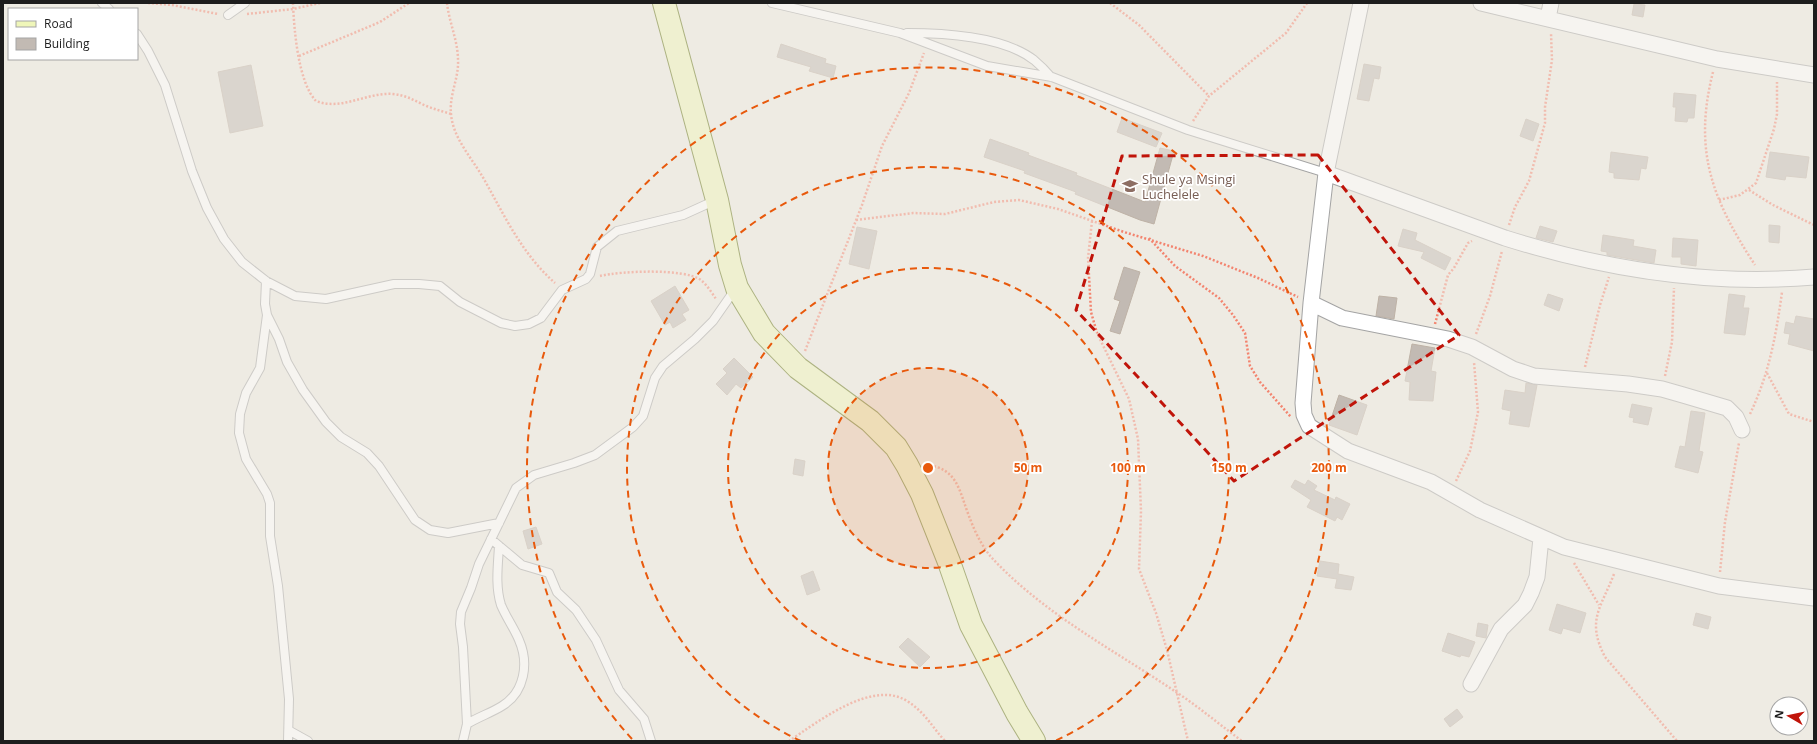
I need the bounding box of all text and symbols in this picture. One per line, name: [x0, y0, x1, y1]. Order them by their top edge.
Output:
legend: [8, 8, 138, 60]
text: Road: [44, 15, 73, 32]
text: Building: [44, 35, 90, 52]
place label: Shule ya Msingi Luchelele: [1142, 170, 1236, 203]
school or university icon: Shule ya Msingi Luchelele: [1121, 177, 1139, 195]
text: 50 m: [1014, 459, 1042, 476]
text: 100 m: [1110, 459, 1146, 476]
text: 150 m: [1211, 459, 1247, 476]
text: 200 m: [1311, 459, 1347, 476]
centre of rings: [921, 461, 935, 475]
north arrow: [1769, 696, 1809, 736]
text: N: [1771, 709, 1787, 720]

